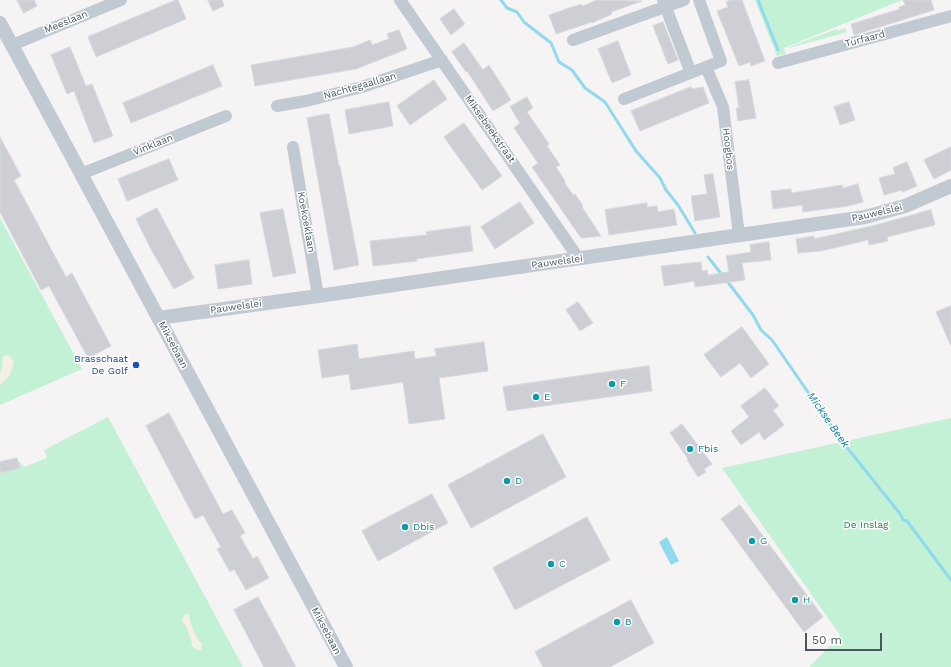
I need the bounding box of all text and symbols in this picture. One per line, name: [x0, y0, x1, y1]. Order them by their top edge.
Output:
street label: Meeslaan: [43, 8, 89, 36]
street label: Turfaard: [844, 28, 886, 50]
street label: Nachtegaallaan: [322, 70, 398, 102]
street label: Miksebeekstraat: [462, 93, 518, 165]
street label: Hoogbos: [719, 127, 737, 171]
street label: Vinklaan: [131, 132, 175, 158]
street label: Koekoeklaan: [295, 191, 317, 253]
street label: Pauwelslei: [850, 201, 904, 225]
street label: Pauwelslei: [531, 252, 583, 272]
street label: Pauwelslei: [210, 297, 262, 317]
street label: Miksebaan: [156, 319, 190, 371]
place label: Brasschaat De Golf: [74, 353, 128, 376]
marker: Brasschaat De Golf: [131, 360, 141, 370]
place label: F: [620, 378, 626, 390]
marker: F: [607, 379, 617, 389]
water label: Mickse Beek: [804, 390, 852, 450]
place label: E: [544, 391, 550, 403]
marker: E: [531, 392, 541, 402]
place label: Fbis: [698, 443, 718, 455]
marker: Fbis: [685, 444, 695, 454]
place label: D: [515, 475, 522, 487]
marker: D: [502, 476, 512, 486]
park label: De Inslag: [844, 519, 888, 531]
place label: Dbis: [413, 521, 434, 533]
marker: Dbis: [400, 522, 410, 532]
place label: G: [760, 535, 767, 547]
marker: G: [747, 536, 757, 546]
place label: C: [559, 558, 566, 570]
marker: C: [546, 559, 556, 569]
place label: H: [803, 594, 810, 606]
marker: H: [790, 595, 800, 605]
street label: Miksebaan: [309, 605, 343, 657]
place label: B: [625, 616, 632, 628]
marker: B: [612, 617, 622, 627]
scale bar: [807, 625, 884, 651]
text: 50 m: [812, 633, 842, 647]

